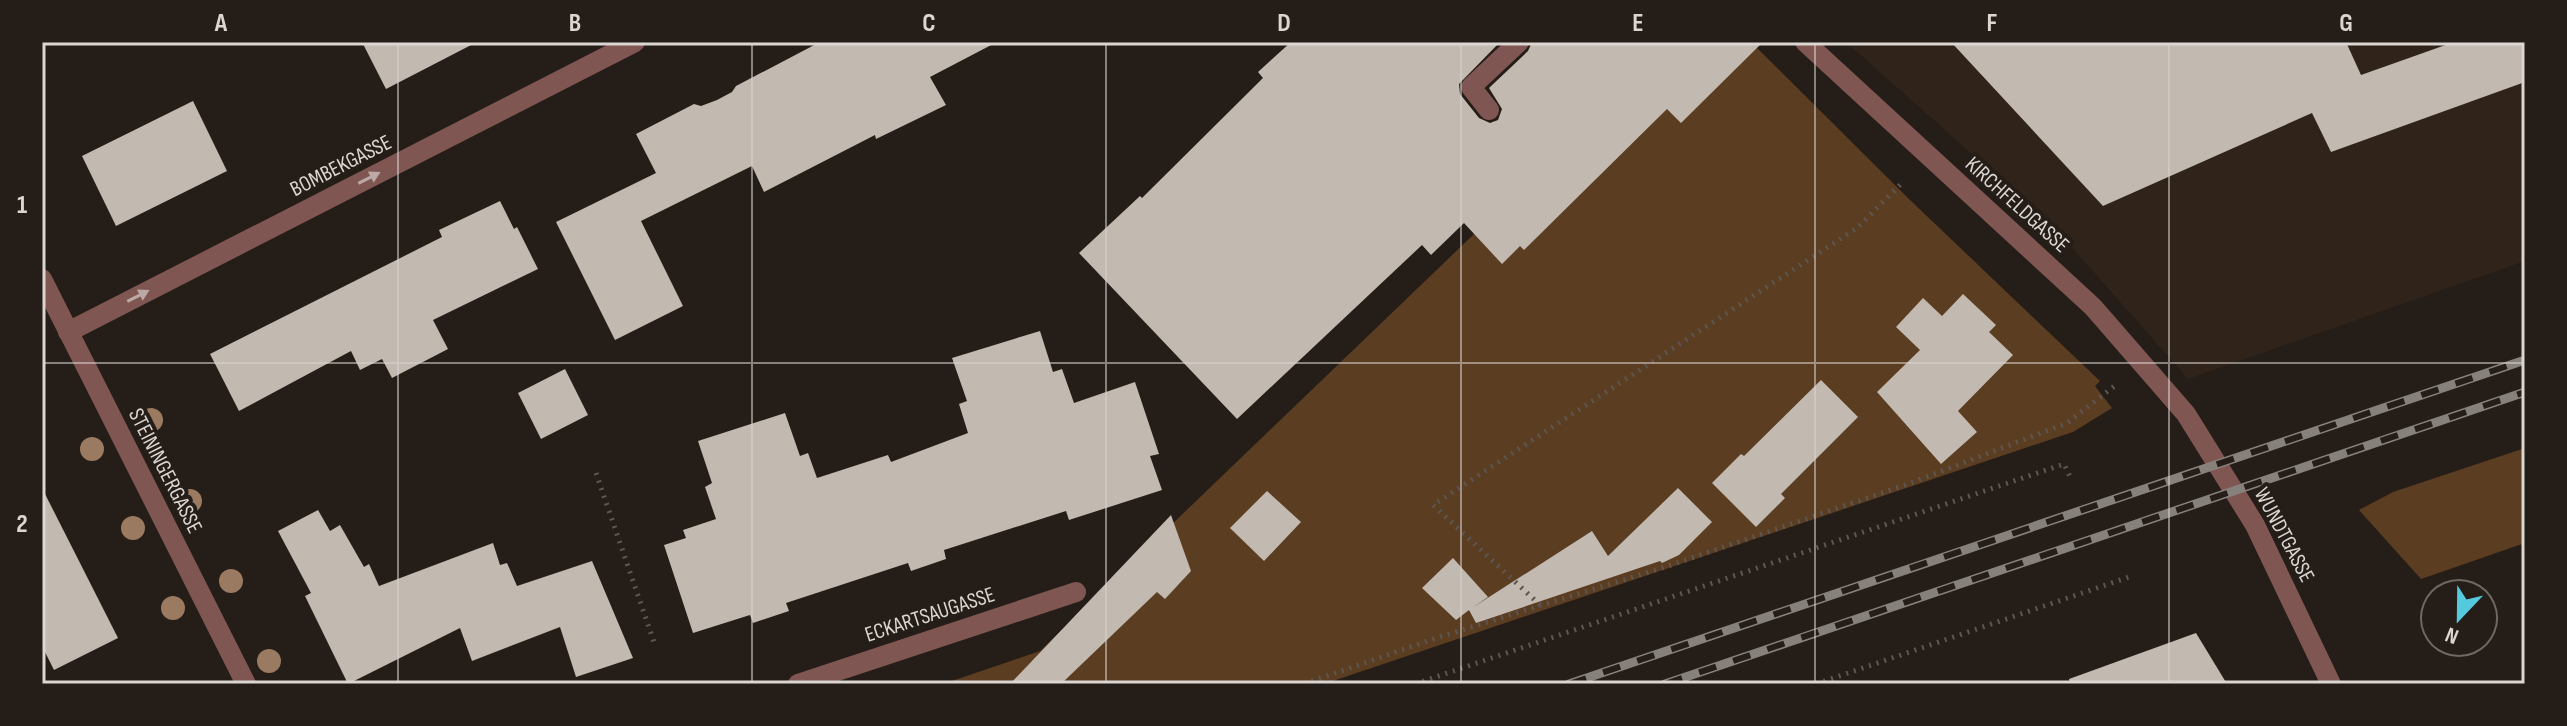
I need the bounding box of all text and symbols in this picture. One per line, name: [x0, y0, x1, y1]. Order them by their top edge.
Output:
text: A: [214, 8, 228, 39]
text: B: [569, 8, 581, 39]
text: C: [922, 8, 936, 39]
text: D: [1277, 8, 1291, 39]
text: E: [1632, 8, 1644, 39]
text: F: [1987, 8, 1998, 39]
text: G: [2339, 8, 2353, 39]
street label: BOMBEKGASSE: [286, 129, 396, 203]
street label: KIRCHFELDGASSE: [1959, 151, 2075, 259]
one-way arrow: [358, 171, 381, 185]
text: 1: [17, 190, 27, 221]
one-way arrow: [126, 290, 149, 303]
street label: STEININGERGASSE: [122, 404, 208, 538]
street label: WUNDTGASSE: [2248, 483, 2320, 587]
text: 2: [16, 509, 28, 540]
north arrow: [2419, 578, 2499, 658]
street label: ECKARTSAUGASSE: [862, 581, 998, 649]
text: N: [2442, 620, 2463, 650]

